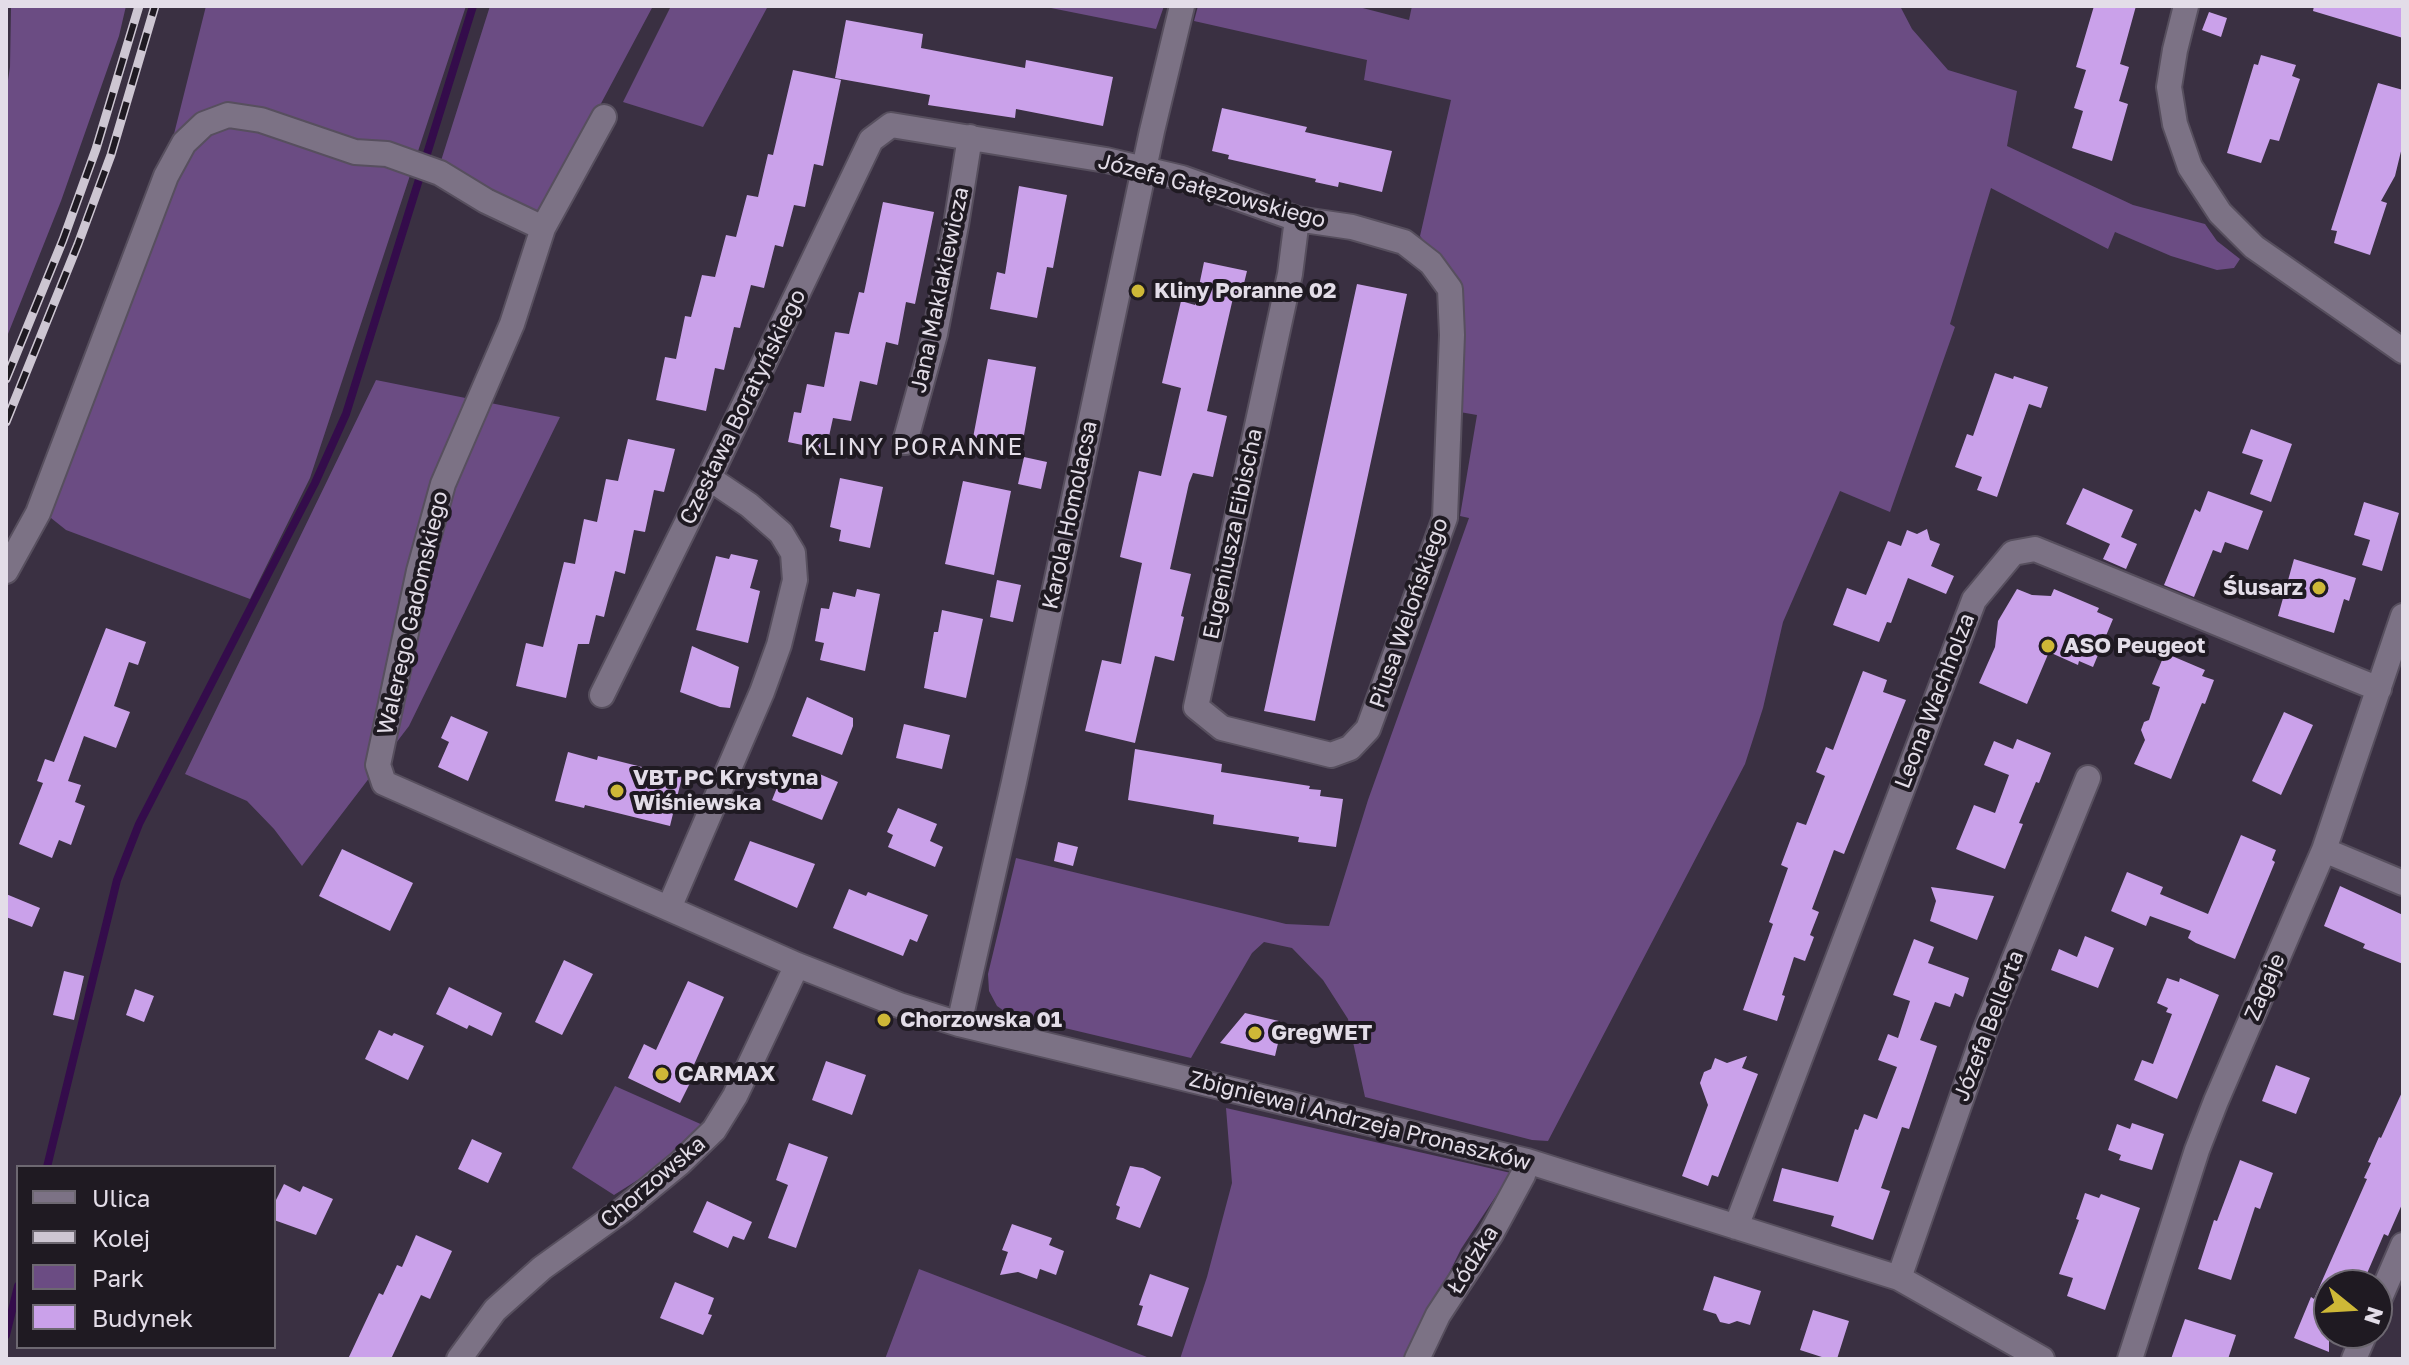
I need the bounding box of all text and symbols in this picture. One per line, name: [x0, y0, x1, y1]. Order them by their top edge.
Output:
street label: Józefa Gałęzowskiego: [1095, 148, 1329, 234]
street label: Jana Maklakiewicza: [905, 185, 975, 395]
place label: Kliny Poranne 02: [1154, 278, 1336, 304]
marker: Kliny Poranne 02: [1129, 282, 1147, 300]
street label: Czesława Boratyńskiego: [674, 285, 812, 529]
street label: Karola Homolacsa: [1037, 418, 1103, 612]
street label: Eugeniusza Eibischa: [1198, 426, 1268, 642]
district label: KLINY PORANNE: [804, 433, 1024, 461]
street label: Walerego Gadomskiego: [372, 489, 454, 737]
street label: Piusa Welońskiego: [1364, 515, 1454, 711]
place label: Ślusarz: [2223, 575, 2303, 601]
marker: Ślusarz: [2310, 579, 2328, 597]
street label: Leona Wachholza: [1889, 610, 1981, 792]
place label: ASO Peugeot: [2064, 633, 2206, 659]
marker: ASO Peugeot: [2039, 637, 2057, 655]
place label: VBT PC Krystyna Wiśniewska: [633, 765, 818, 816]
marker: VBT PC Krystyna Wiśniewska: [608, 782, 626, 800]
street label: Józefa Bellerta: [1948, 947, 2030, 1105]
street label: Zagaje: [2239, 950, 2291, 1024]
place label: Chorzowska 01: [900, 1007, 1062, 1033]
marker: Chorzowska 01: [875, 1011, 893, 1029]
place label: GregWET: [1271, 1020, 1372, 1046]
marker: GregWET: [1246, 1024, 1264, 1042]
place label: CARMAX: [678, 1061, 775, 1087]
marker: CARMAX: [653, 1065, 671, 1083]
street label: Zbigniewa i Andrzeja Pronaszków: [1187, 1066, 1533, 1176]
street label: Chorzowska: [595, 1130, 711, 1234]
legend: [16, 1165, 276, 1349]
text: Ulica: [92, 1183, 150, 1212]
street label: Łódzka: [1442, 1221, 1504, 1299]
text: Kolej: [92, 1223, 150, 1252]
text: Park: [92, 1263, 144, 1292]
north arrow: [2313, 1269, 2393, 1349]
text: Budynek: [92, 1303, 193, 1332]
text: N: [2359, 1304, 2390, 1328]

